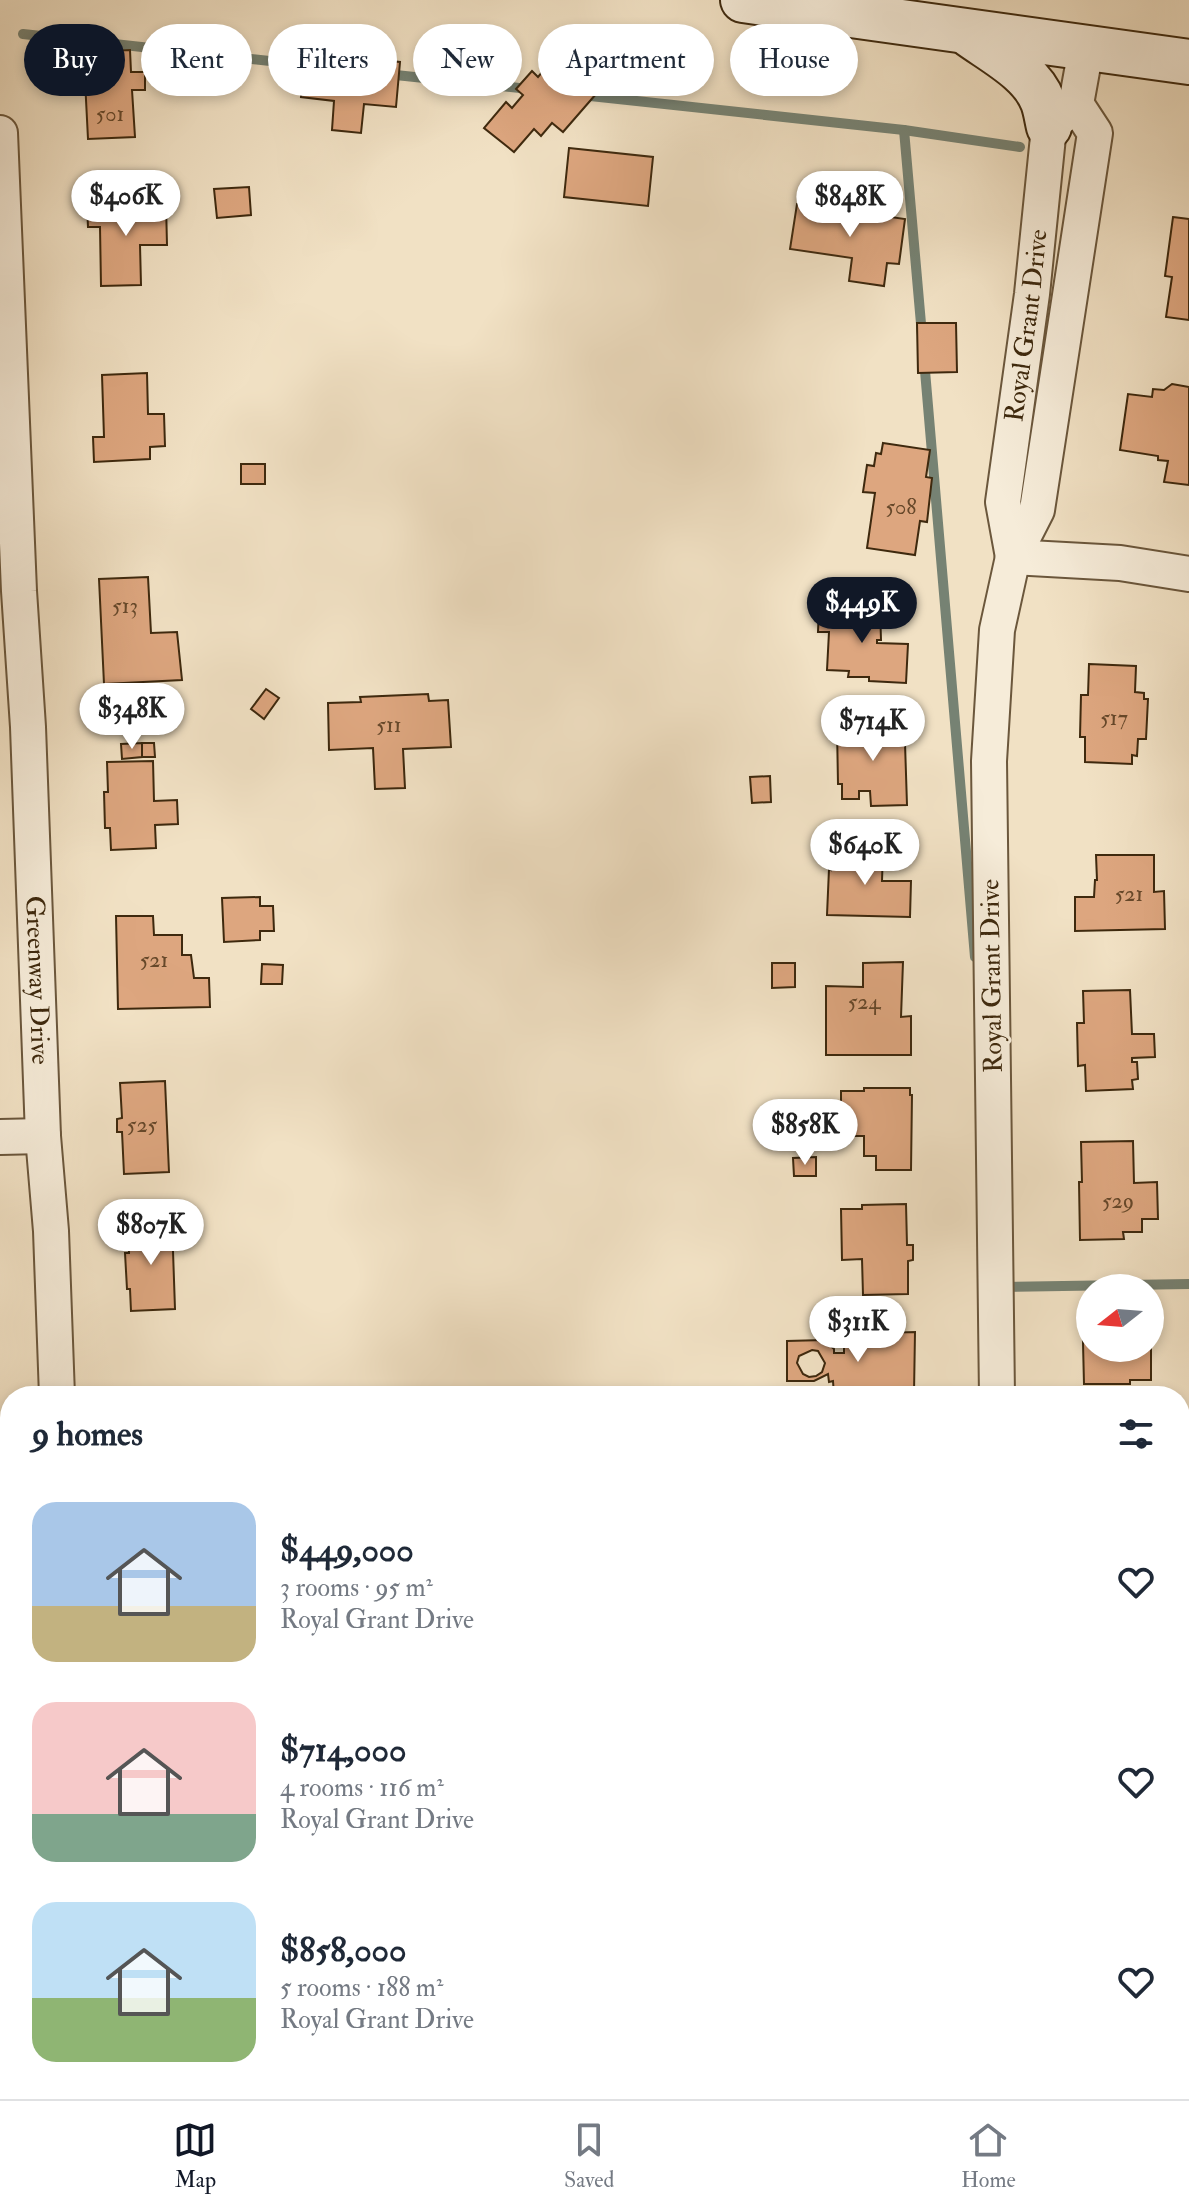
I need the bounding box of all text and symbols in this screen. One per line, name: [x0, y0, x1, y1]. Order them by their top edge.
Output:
chip: Buy: [24, 24, 125, 96]
chip: Rent: [141, 24, 252, 96]
chip: Filters: [268, 24, 397, 96]
chip: New: [413, 24, 522, 96]
chip: Apartment: [538, 24, 714, 96]
chip: House: [730, 24, 858, 96]
house number: 501: [96, 100, 124, 128]
pin: $406K: [70, 170, 182, 238]
pin: $848K: [794, 171, 906, 239]
text: $406K: [89, 180, 163, 212]
text: $848K: [814, 181, 886, 213]
street label: Royal Grant Drive: [998, 228, 1055, 424]
house number: 508: [885, 493, 917, 521]
pin: $449K: [806, 577, 918, 645]
text: $449K: [825, 587, 899, 619]
house number: 513: [112, 592, 138, 620]
pin: $348K: [76, 683, 188, 751]
text: $348K: [97, 693, 167, 725]
pin: $714K: [817, 695, 929, 763]
house number: 517: [1100, 704, 1128, 732]
text: $714K: [839, 705, 907, 737]
house number: 511: [376, 711, 402, 739]
pin: $640K: [809, 819, 921, 887]
text: $640K: [828, 829, 902, 861]
street label: Royal Grant Drive: [974, 879, 1010, 1073]
house number: 521: [1115, 880, 1143, 908]
street label: Greenway Drive: [18, 895, 56, 1065]
house number: 521: [140, 946, 168, 974]
house number: 524: [848, 988, 881, 1016]
pin: $858K: [749, 1099, 861, 1167]
text: $858K: [771, 1109, 839, 1141]
house number: 525: [127, 1111, 157, 1139]
house number: 529: [1102, 1187, 1134, 1215]
pin: $807K: [95, 1199, 207, 1267]
text: $807K: [116, 1209, 186, 1241]
north arrow: [1076, 1274, 1164, 1362]
map controls: [1076, 1274, 1164, 1362]
pin: $311K: [802, 1296, 914, 1364]
text: $311K: [827, 1306, 889, 1338]
icon: filters: [1114, 1412, 1158, 1456]
text: 9 homes: [32, 1413, 143, 1456]
text: $449,000: [280, 1529, 414, 1572]
icon: home: [96, 1534, 192, 1630]
icon: heart: [1114, 1560, 1158, 1604]
text: 3 rooms · 95 m²: [280, 1572, 433, 1604]
text: Royal Grant Drive: [280, 1604, 474, 1636]
text: $714,000: [280, 1729, 406, 1772]
icon: home: [96, 1734, 192, 1830]
icon: heart: [1114, 1760, 1158, 1804]
text: 4 rooms · 116 m²: [280, 1772, 444, 1804]
text: Royal Grant Drive: [280, 1804, 474, 1836]
text: $858,000: [280, 1929, 406, 1972]
icon: home: [96, 1934, 192, 2030]
icon: heart: [1114, 1960, 1158, 2004]
text: 5 rooms · 188 m²: [280, 1972, 443, 2004]
text: Royal Grant Drive: [280, 2004, 474, 2036]
tab: Map: [173, 2118, 217, 2194]
tab: Saved: [564, 2118, 614, 2194]
tab: Home: [961, 2118, 1016, 2194]

